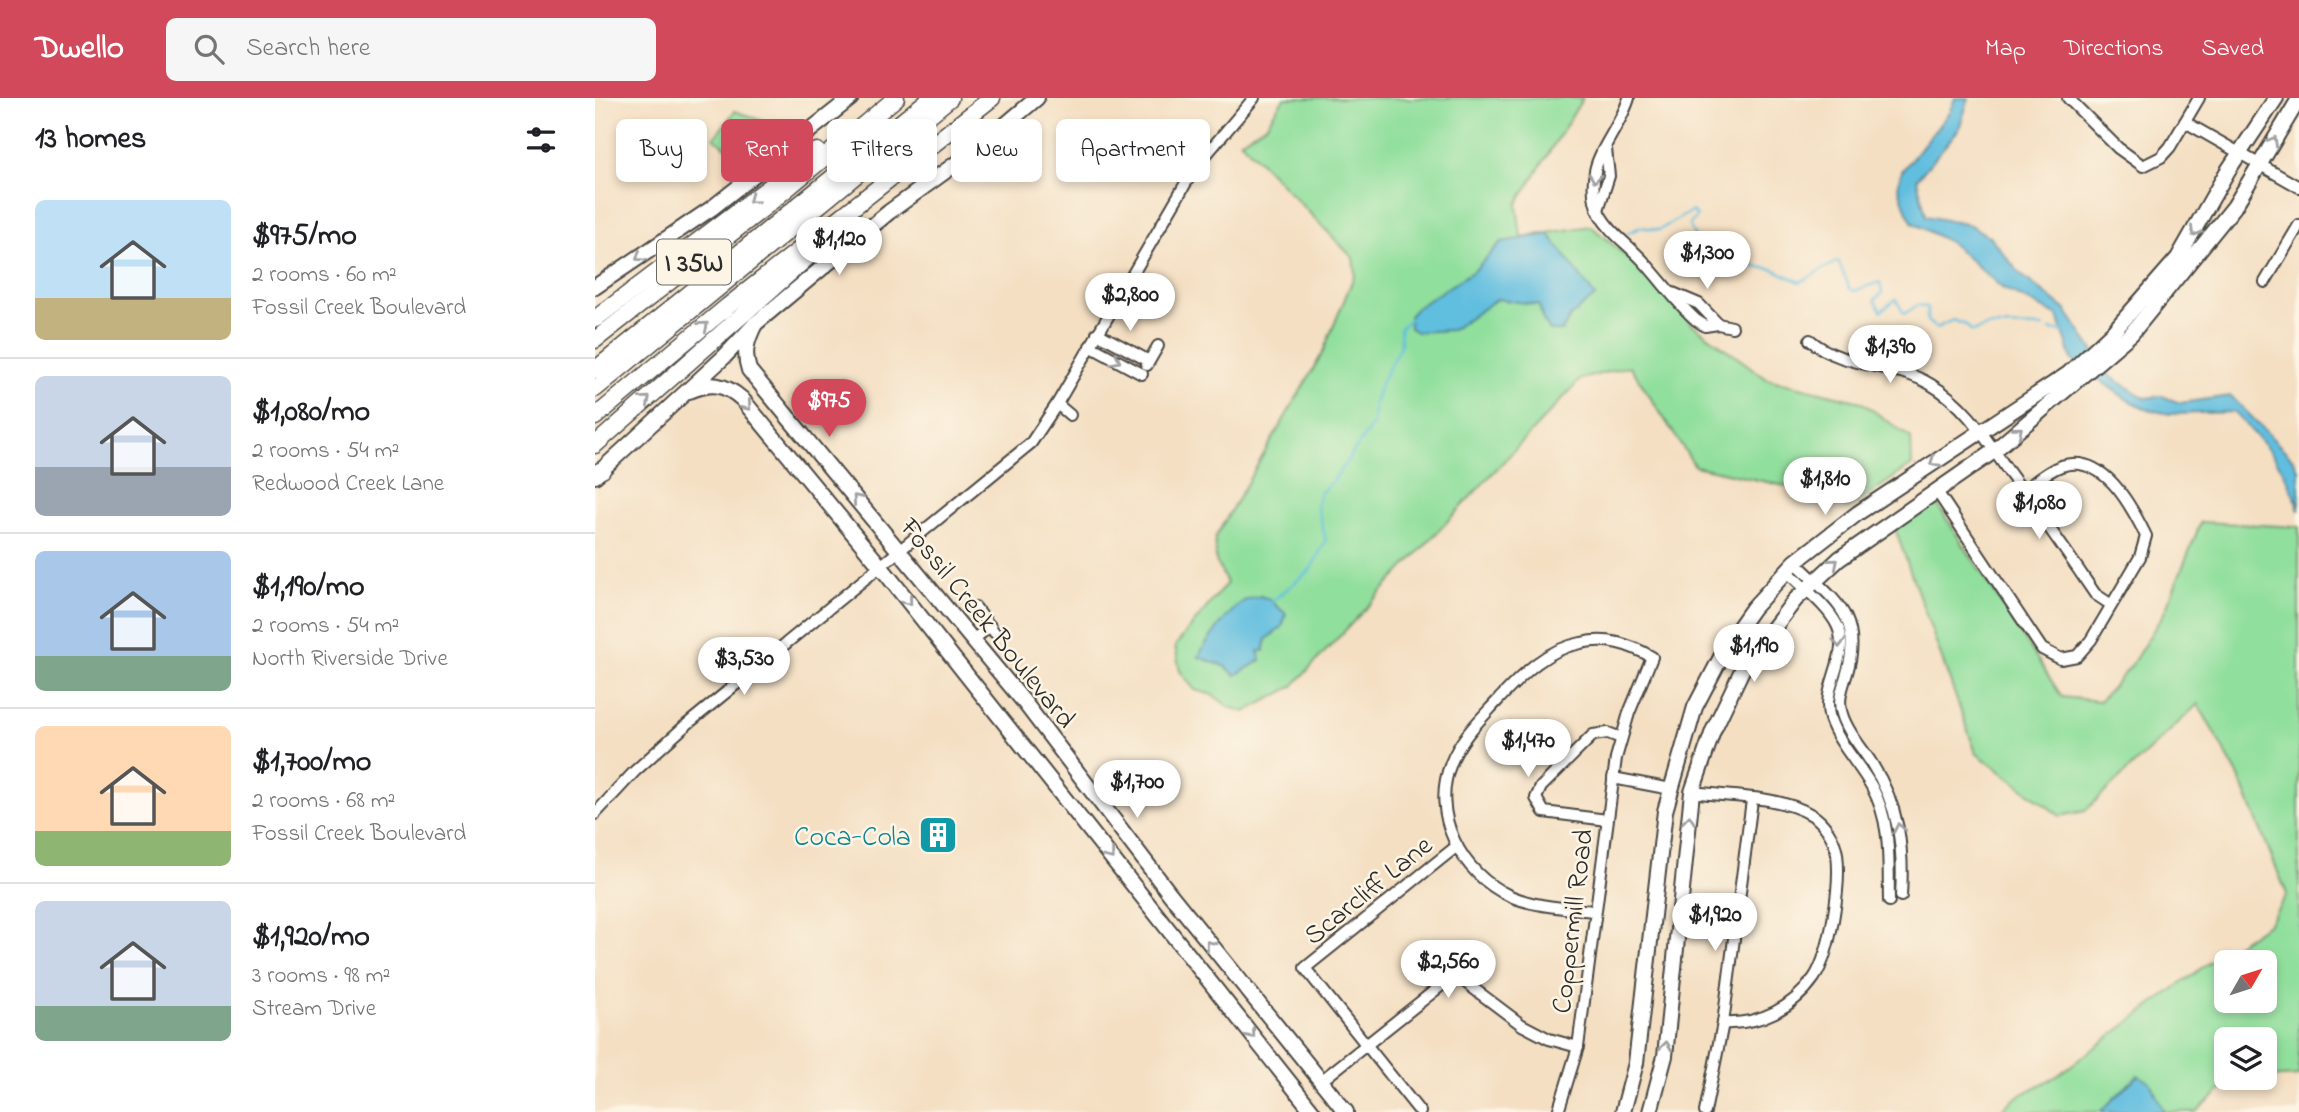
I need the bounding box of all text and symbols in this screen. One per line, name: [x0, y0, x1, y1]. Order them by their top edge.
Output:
search box: [166, 18, 656, 81]
text: Dwello: [35, 25, 124, 73]
icon: search: [190, 30, 228, 68]
text: Search here: [246, 30, 370, 68]
text: Map: [1985, 32, 2026, 67]
text: Directions: [2064, 32, 2163, 67]
text: Saved: [2201, 32, 2264, 67]
text: 13 homes: [35, 118, 146, 162]
chip: Buy: [616, 119, 707, 182]
chip: Rent: [721, 119, 813, 182]
chip: Filters: [827, 119, 937, 182]
chip: New: [951, 119, 1042, 182]
chip: Apartment: [1056, 119, 1210, 182]
icon: filters: [522, 121, 560, 159]
one-way arrow: [2265, 135, 2278, 148]
one-way arrow: [1588, 173, 1603, 184]
one-way arrow: [748, 190, 761, 203]
text: $975/mo: [252, 215, 357, 259]
pin: $1,120: [782, 218, 896, 277]
text: $1,120: [812, 223, 866, 256]
one-way arrow: [2190, 225, 2203, 238]
icon: home: [91, 228, 175, 312]
pin: $1,300: [1650, 232, 1764, 291]
text: $1,300: [1680, 237, 1734, 270]
road number: I 35W: [657, 239, 731, 284]
one-way arrow: [634, 248, 647, 261]
text: 2 rooms · 60 m²: [252, 259, 397, 292]
pin: $2,800: [1073, 274, 1187, 333]
text: $2,800: [1101, 279, 1159, 312]
text: Fossil Creek Boulevard: [252, 292, 466, 325]
one-way arrow: [696, 322, 709, 334]
pin: $1,390: [1833, 326, 1947, 385]
text: $1,390: [1864, 331, 1916, 364]
one-way arrow: [1109, 352, 1121, 365]
pin: $975: [788, 380, 870, 439]
text: $975: [807, 385, 851, 418]
text: $1,080/mo: [252, 391, 370, 435]
one-way arrow: [638, 396, 651, 408]
one-way arrow: [739, 398, 751, 411]
icon: home: [91, 404, 175, 488]
one-way arrow: [2010, 427, 2023, 439]
text: 2 rooms · 54 m²: [252, 435, 399, 468]
one-way arrow: [1929, 454, 1942, 466]
pin: $1,810: [1768, 458, 1882, 517]
text: $1,810: [1799, 463, 1851, 496]
text: Redwood Creek Lane: [252, 468, 444, 501]
pin: $1,080: [1982, 482, 2096, 541]
text: $1,080: [2012, 487, 2066, 520]
one-way arrow: [853, 494, 865, 507]
street label: Fossil Creek Boulevard: [888, 509, 1084, 739]
one-way arrow: [1826, 559, 1838, 572]
text: $1,190/mo: [252, 566, 365, 610]
icon: home: [91, 579, 175, 663]
one-way arrow: [899, 593, 912, 605]
text: 2 rooms · 54 m²: [252, 610, 399, 643]
pin: $1,190: [1697, 624, 1811, 684]
text: $1,190: [1729, 630, 1779, 663]
pin: $3,530: [687, 638, 801, 697]
one-way arrow: [1831, 638, 1847, 649]
text: North Riverside Drive: [252, 643, 448, 676]
text: $3,530: [714, 643, 774, 676]
pin: $1,470: [1471, 720, 1585, 779]
text: $1,470: [1501, 725, 1555, 758]
text: $1,700/mo: [252, 741, 371, 785]
icon: home: [91, 754, 175, 838]
pin: $1,700: [1080, 760, 1194, 820]
text: $1,700: [1110, 766, 1164, 799]
text: 2 rooms · 68 m²: [252, 785, 395, 818]
building icon: Coca-Cola: [917, 814, 959, 856]
one-way arrow: [1681, 814, 1696, 825]
text: Fossil Creek Boulevard: [252, 818, 466, 851]
place label: Coca-Cola: [794, 818, 911, 859]
one-way arrow: [1892, 822, 1907, 834]
street label: Scarcliff Lane: [1296, 827, 1443, 957]
street label: Coppermill Road: [1543, 827, 1606, 1016]
one-way arrow: [1102, 848, 1115, 860]
pin: $1,920: [1658, 894, 1772, 953]
text: $1,920: [1688, 899, 1742, 932]
text: $1,920/mo: [252, 916, 370, 960]
icon: home: [91, 929, 175, 1013]
one-way arrow: [1206, 940, 1219, 952]
pin: $2,560: [1391, 940, 1505, 1000]
text: $2,560: [1417, 946, 1479, 979]
north arrow: [2214, 950, 2277, 1013]
map controls: [2214, 950, 2277, 1090]
text: 3 rooms · 98 m²: [252, 960, 390, 993]
text: Stream Drive: [252, 993, 376, 1026]
one-way arrow: [1243, 1026, 1256, 1038]
button: layers: [2214, 1027, 2277, 1090]
one-way arrow: [1658, 1040, 1673, 1052]

